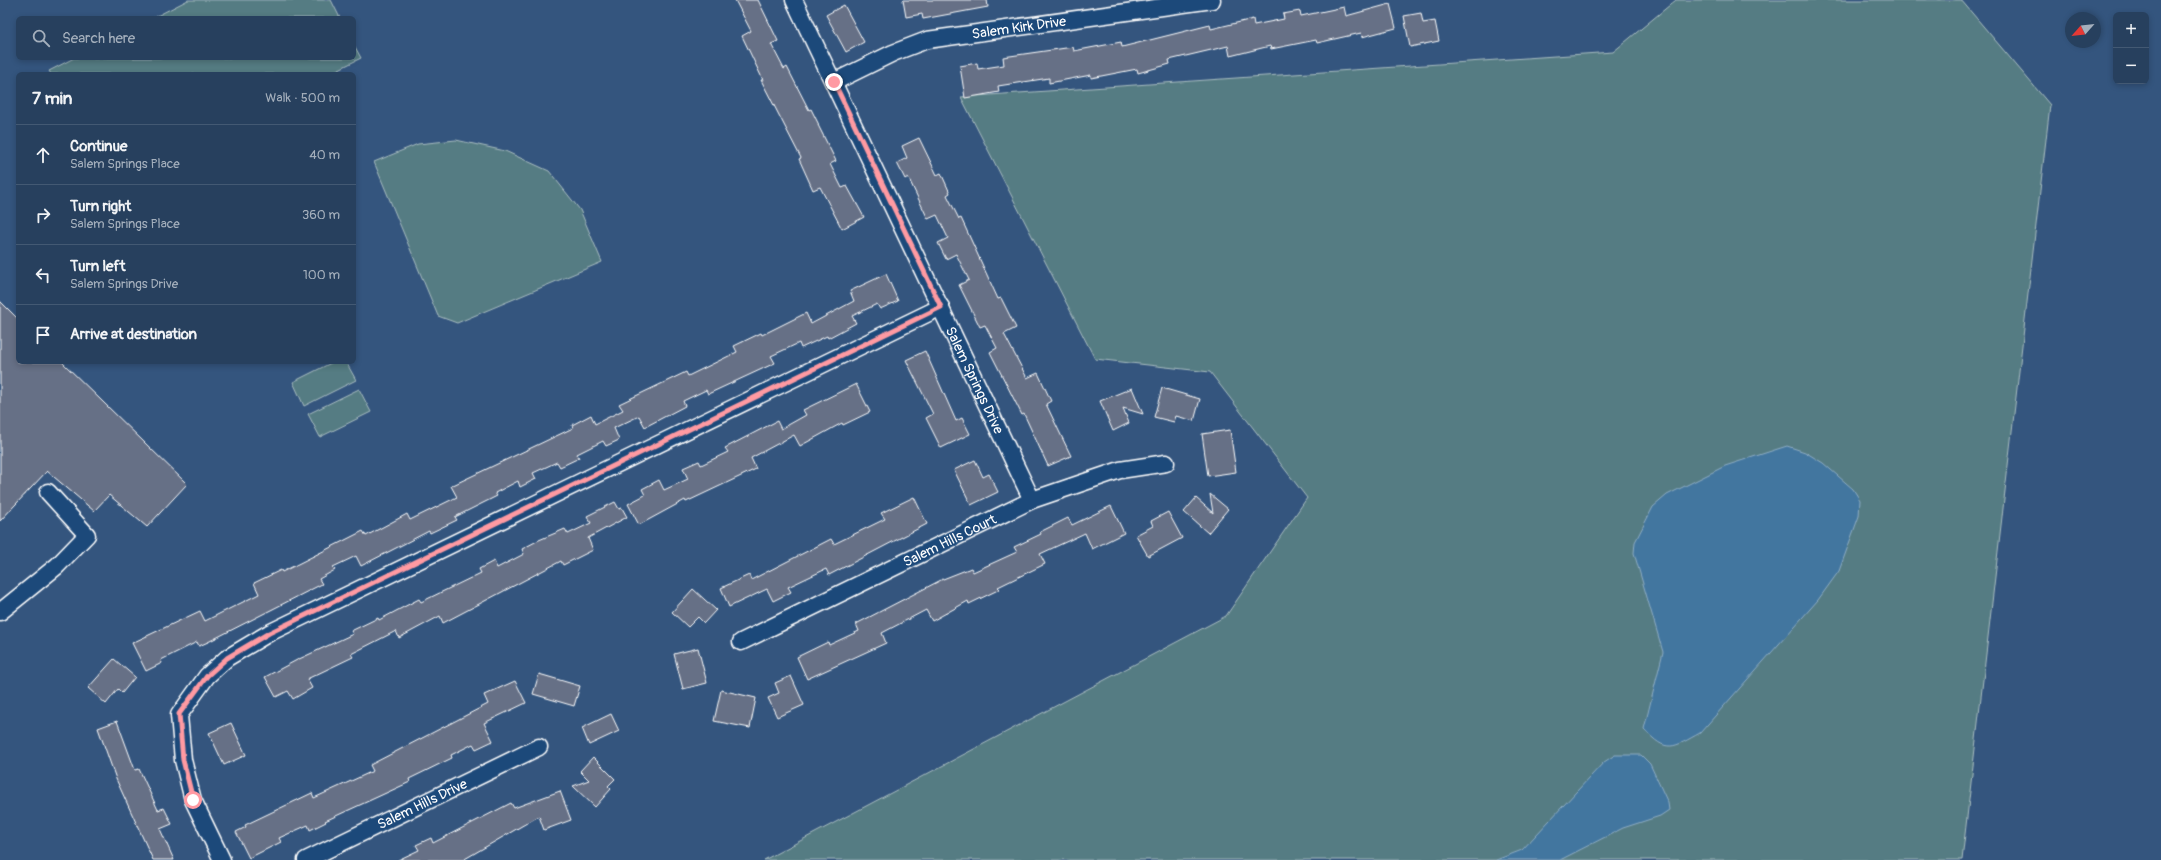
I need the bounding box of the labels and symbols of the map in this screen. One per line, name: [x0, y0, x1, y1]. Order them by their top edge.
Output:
street label: Salem Kirk Drive: [971, 12, 1067, 42]
north arrow: [2065, 12, 2101, 48]
route end: [825, 73, 843, 91]
street label: Salem Springs Drive: [942, 324, 1008, 437]
street label: Salem Hills Court: [900, 510, 999, 570]
street label: Salem Hills Drive: [374, 775, 470, 833]
route start: [184, 791, 202, 809]

